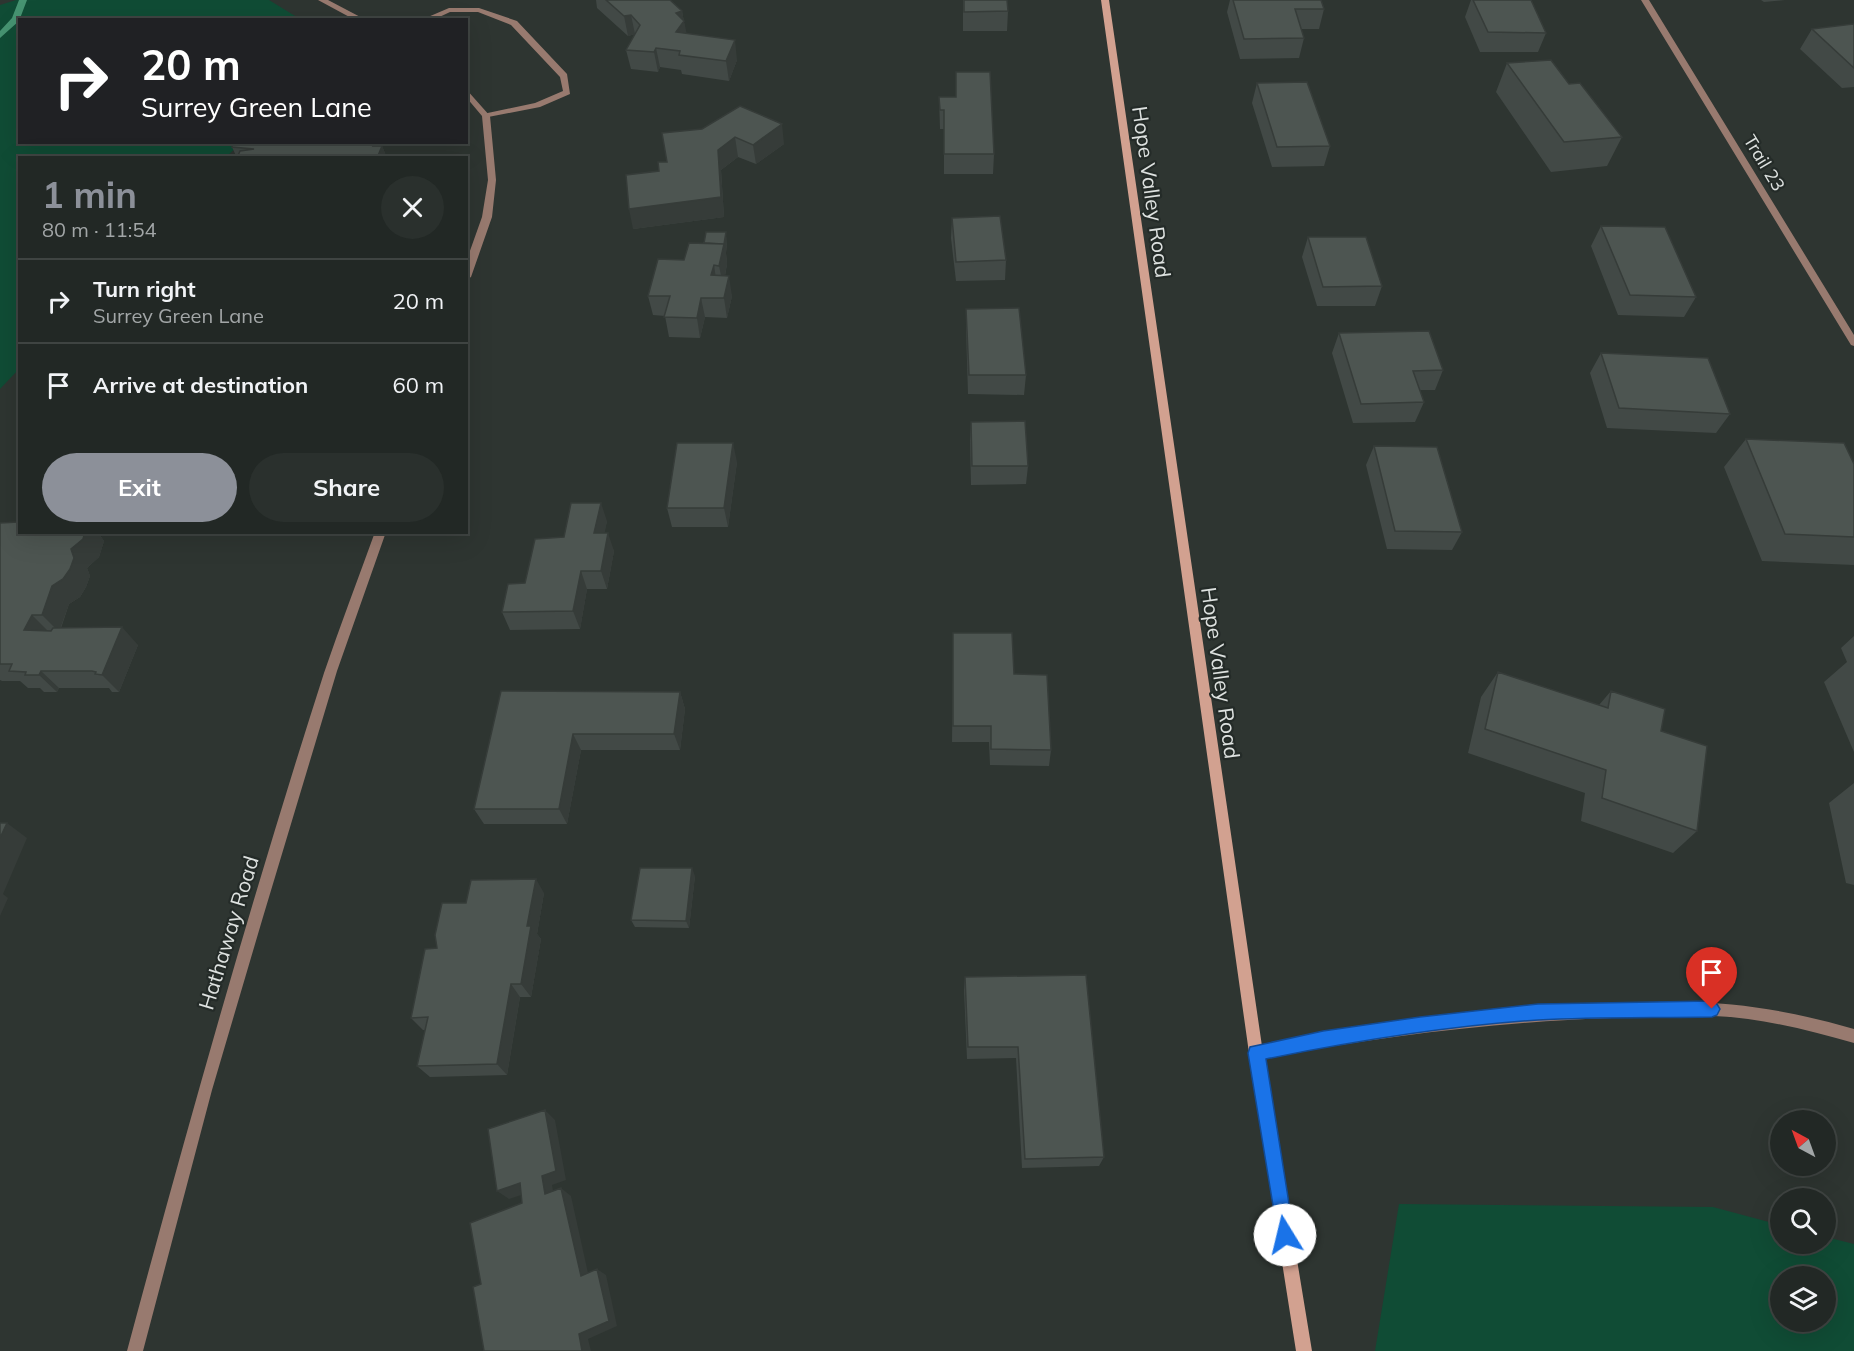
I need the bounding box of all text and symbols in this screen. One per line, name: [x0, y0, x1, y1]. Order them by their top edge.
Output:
text: 20 m: [141, 38, 241, 91]
icon: right: [42, 42, 120, 120]
text: Surrey Green Lane: [141, 90, 372, 124]
street label: Hope Valley Road: [1127, 104, 1177, 279]
street label: Trail 23: [1739, 130, 1790, 195]
text: 1 min: [42, 172, 137, 217]
button: close: [381, 176, 444, 239]
text: 80 m · 11:54: [42, 217, 156, 242]
text: Turn right: [93, 275, 196, 303]
icon: right: [42, 285, 75, 318]
text: 20 m: [393, 287, 444, 315]
text: Surrey Green Lane: [93, 303, 264, 328]
icon: arrive: [42, 369, 75, 402]
text: Arrive at destination: [93, 371, 308, 399]
text: 60 m: [393, 371, 444, 399]
button: Exit: [42, 453, 237, 522]
button: Share: [249, 453, 444, 522]
street label: Hope Valley Road: [1196, 585, 1246, 760]
street label: Hathaway Road: [192, 853, 264, 1013]
pin: [1686, 947, 1737, 1009]
icon: arrive: [1695, 956, 1728, 989]
north arrow: [1770, 1110, 1836, 1176]
map controls: [1770, 1110, 1836, 1332]
button: search: [1770, 1188, 1836, 1254]
position arrow: [1253, 1203, 1317, 1267]
button: layers: [1770, 1266, 1836, 1332]

